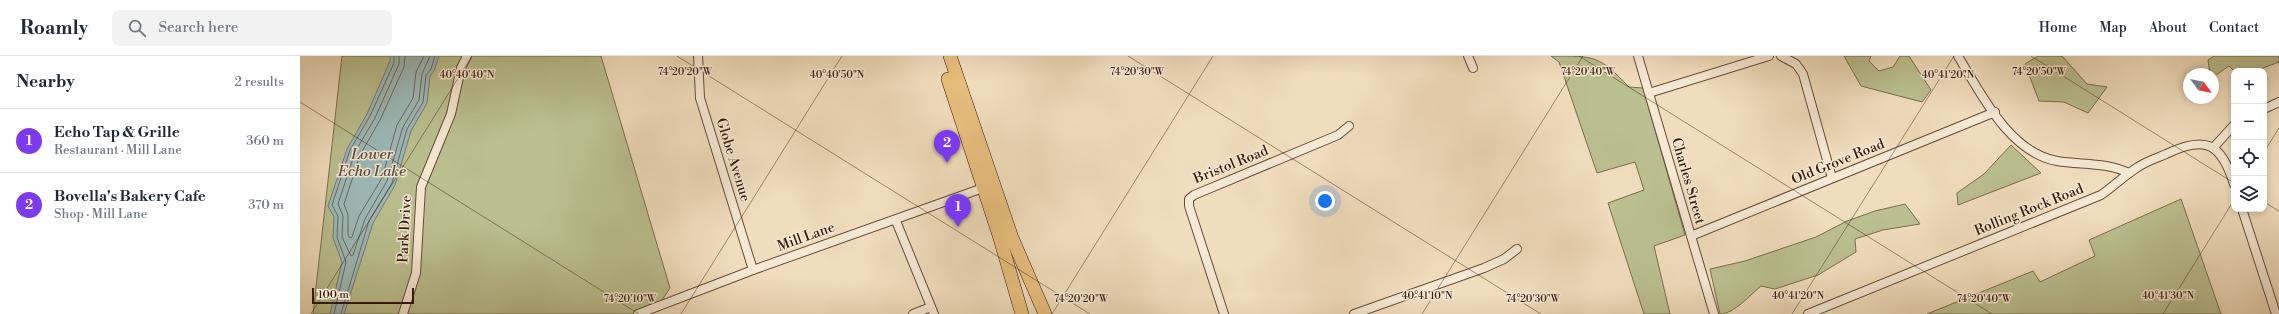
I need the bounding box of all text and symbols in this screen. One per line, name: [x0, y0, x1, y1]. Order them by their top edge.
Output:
search box: [112, 10, 392, 46]
text: Roamly: [20, 16, 88, 40]
icon: search: [126, 17, 148, 39]
text: Search here: [158, 18, 238, 37]
text: Home: [2039, 19, 2077, 37]
text: Map: [2099, 19, 2127, 37]
text: About: [2149, 19, 2187, 37]
text: Contact: [2209, 19, 2259, 37]
text: 74°20'20"W: [658, 66, 713, 78]
text: 74°20'30"W: [1110, 66, 1165, 78]
text: 74°20'40"W: [1561, 66, 1616, 78]
text: 74°20'50"W: [2012, 66, 2067, 78]
north arrow: [2183, 68, 2219, 104]
map controls: [2231, 68, 2267, 212]
button: +: [2231, 68, 2267, 104]
text: 40°40'40"N: [440, 69, 495, 81]
text: 40°40'50"N: [810, 69, 865, 81]
text: 40°41'20"N: [1922, 69, 1975, 81]
text: Nearby: [16, 71, 75, 93]
text: 2 results: [235, 74, 284, 90]
button: −: [2231, 104, 2267, 140]
street label: Globe Avenue: [712, 116, 754, 204]
text: Echo Tap & Grille: [54, 123, 180, 142]
pin: 2: [934, 130, 960, 163]
text: 1: [26, 133, 32, 149]
text: 360 m: [246, 133, 284, 149]
street label: Old Grove Road: [1789, 135, 1887, 189]
street label: Charles Street: [1667, 136, 1709, 226]
button: locate: [2231, 140, 2267, 176]
text: Restaurant · Mill Lane: [54, 142, 182, 158]
street label: Bristol Road: [1190, 142, 1271, 189]
water label: Lower Echo Lake: [337, 145, 406, 181]
button: layers: [2231, 176, 2267, 212]
street label: Rolling Rock Road: [1972, 180, 2086, 240]
text: Bovella's Bakery Cafe: [54, 187, 206, 206]
your location: [1315, 191, 1335, 211]
pin: 1: [945, 194, 971, 227]
street label: Park Drive: [394, 195, 416, 263]
text: 2: [25, 197, 33, 213]
text: 370 m: [248, 197, 284, 213]
text: Shop · Mill Lane: [54, 206, 147, 222]
street label: Mill Lane: [775, 218, 837, 256]
scale bar: [312, 286, 414, 305]
text: 100 m: [318, 288, 349, 302]
text: 40°41'10"N: [1402, 290, 1453, 302]
text: 40°41'20"N: [1772, 290, 1825, 302]
text: 40°41'30"N: [2142, 290, 2195, 302]
text: 74°20'10"W: [604, 293, 657, 305]
text: 74°20'20"W: [1054, 293, 1109, 305]
text: 74°20'30"W: [1506, 293, 1561, 305]
text: 74°20'40"W: [1957, 293, 2012, 305]

